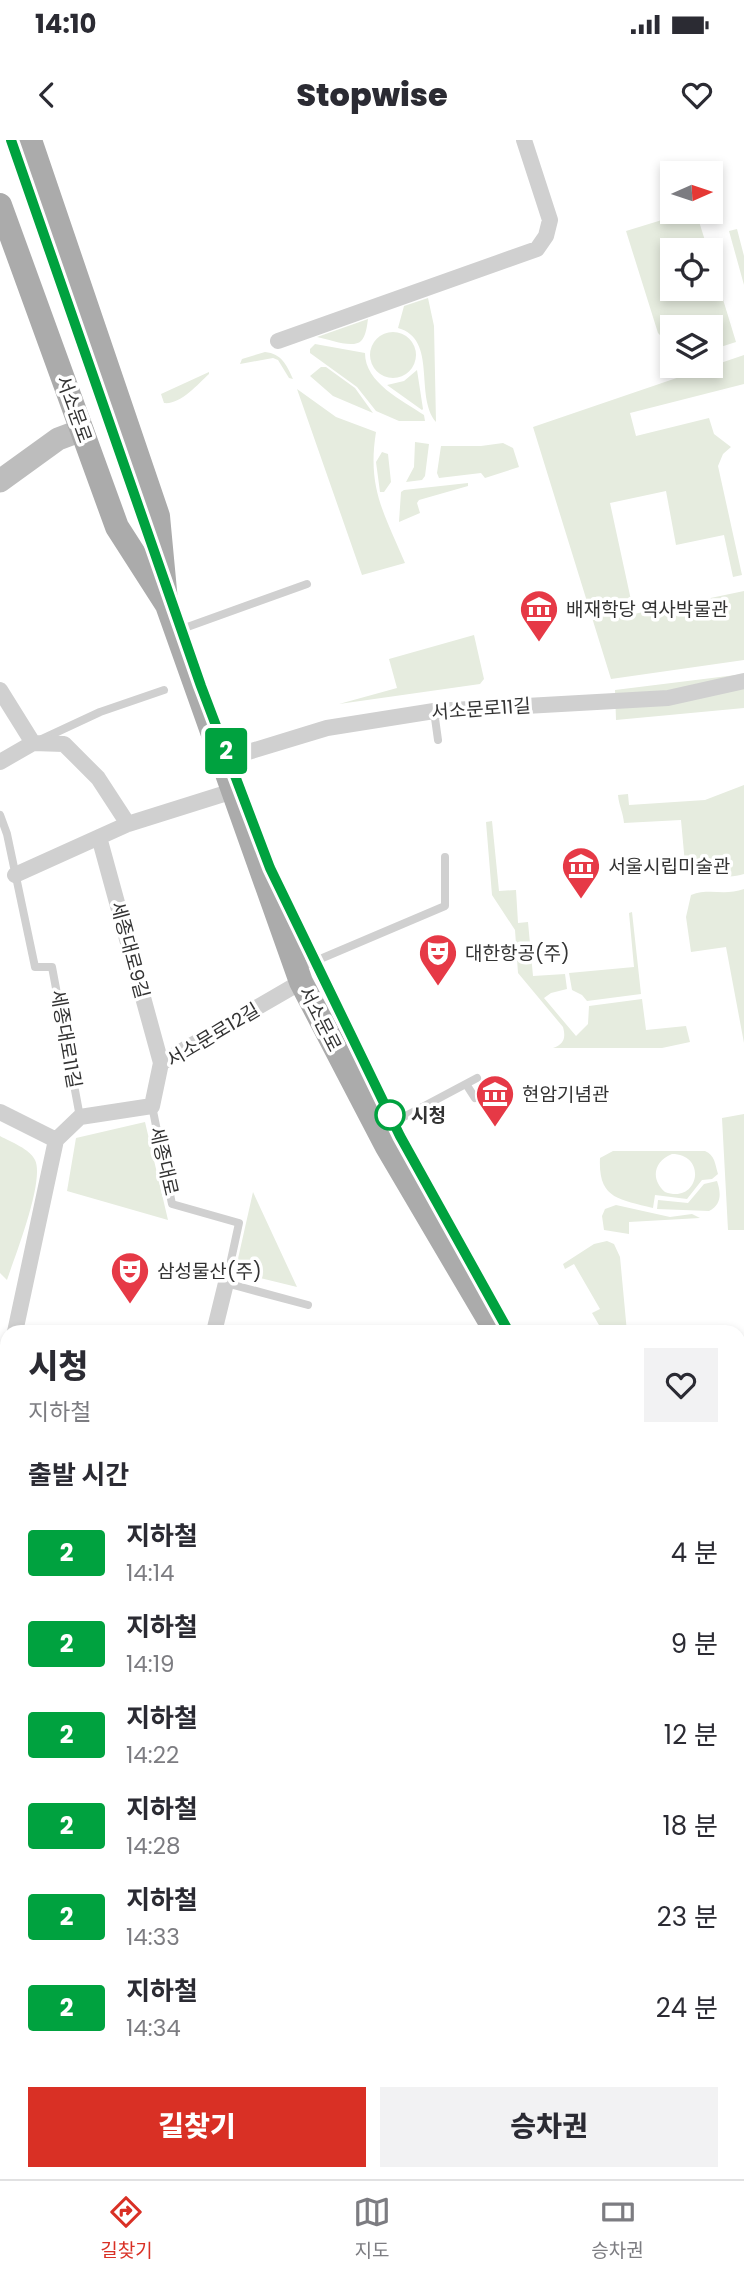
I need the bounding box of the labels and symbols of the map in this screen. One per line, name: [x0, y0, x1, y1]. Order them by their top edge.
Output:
north arrow: [660, 161, 723, 224]
street label: 서소문로: [49, 372, 99, 446]
museum icon: 배재학당 역사박물관: [518, 588, 560, 643]
place label: 배재학당 역사박물관: [566, 596, 728, 623]
street label: 서소문로11길: [430, 692, 532, 726]
line badge: 2: [203, 728, 249, 774]
museum icon: 서울시립미술관: [560, 845, 602, 900]
place label: 서울시립미술관: [608, 853, 730, 880]
street label: 세종대로9길: [104, 899, 156, 1001]
theatre icon: 대한항공(주): [417, 932, 459, 987]
place label: 대한항공(주): [465, 940, 570, 967]
street label: 서소문로: [292, 982, 348, 1056]
street label: 세종대로11길: [44, 988, 88, 1090]
street label: 서소문로12길: [161, 997, 265, 1073]
museum icon: 현암기념관: [474, 1073, 516, 1128]
place label: 현암기념관: [522, 1081, 609, 1108]
marker: 시청: [375, 1100, 405, 1130]
place label: 시청: [411, 1102, 446, 1129]
street label: 세종대로: [143, 1124, 185, 1198]
theatre icon: 삼성물산(주): [109, 1250, 151, 1305]
place label: 삼성물산(주): [157, 1258, 262, 1285]

